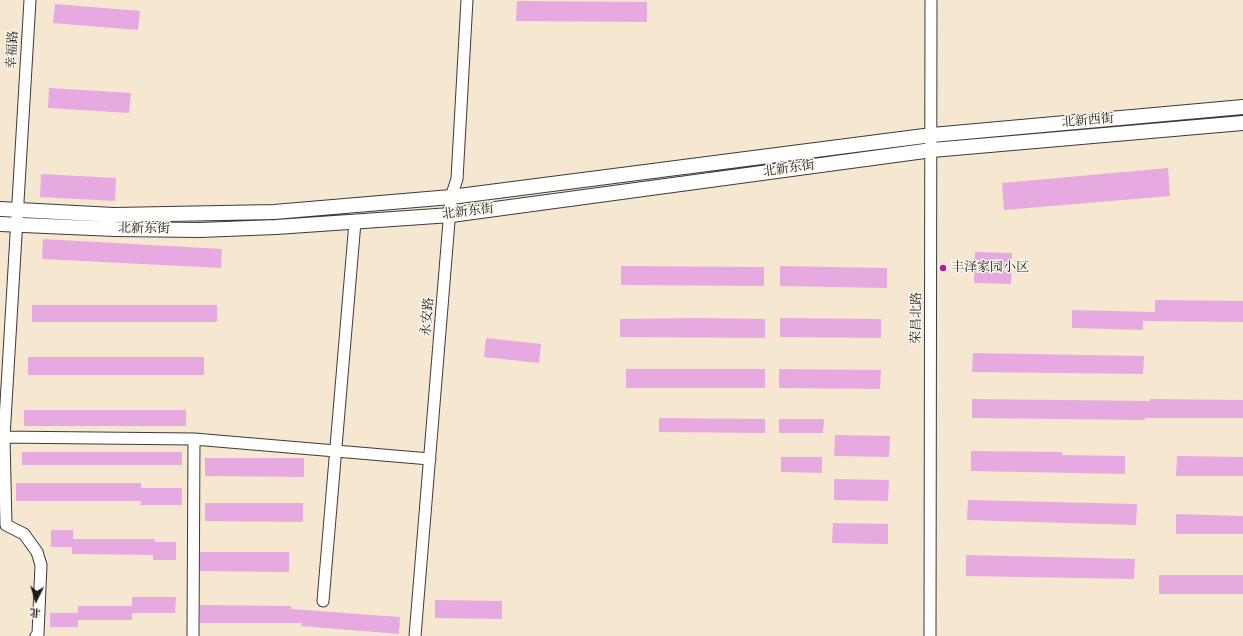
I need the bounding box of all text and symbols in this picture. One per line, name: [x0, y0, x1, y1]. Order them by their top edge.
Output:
street label: 幸福路: [4, 30, 22, 70]
street label: 北新西街: [1061, 111, 1115, 131]
street label: 北新东街: [762, 158, 816, 180]
street label: 北新东街: [441, 201, 495, 223]
street label: 北新东街: [118, 221, 170, 237]
place label: 丰泽家园小区: [951, 260, 1029, 276]
marker: 丰泽家园小区: [938, 263, 948, 273]
street label: 荣昌北路: [909, 292, 925, 344]
street label: 永安路: [419, 297, 437, 337]
north arrow: [16, 580, 56, 620]
text: 北: [29, 605, 41, 619]

